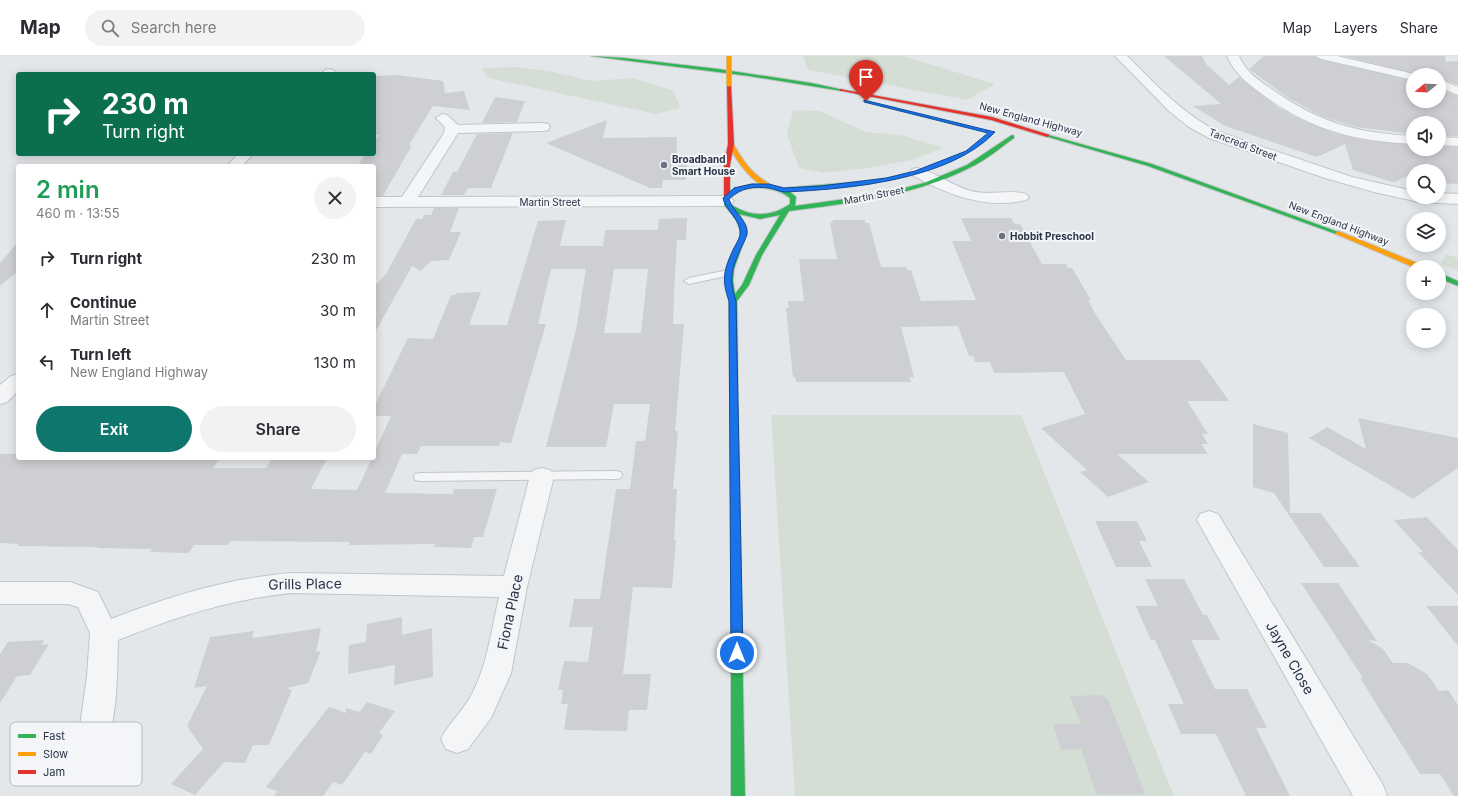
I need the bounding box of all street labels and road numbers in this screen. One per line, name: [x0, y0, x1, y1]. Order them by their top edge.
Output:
street label: New England Highway: [978, 99, 1084, 139]
street label: Tancredi Street: [1207, 126, 1279, 163]
street label: Martin Street: [843, 183, 906, 207]
street label: Martin Street: [519, 196, 581, 208]
street label: New England Highway: [1287, 198, 1391, 248]
street label: Fiona Place: [493, 573, 526, 651]
street label: Grills Place: [268, 574, 342, 593]
street label: Jayne Close: [1263, 618, 1318, 697]

